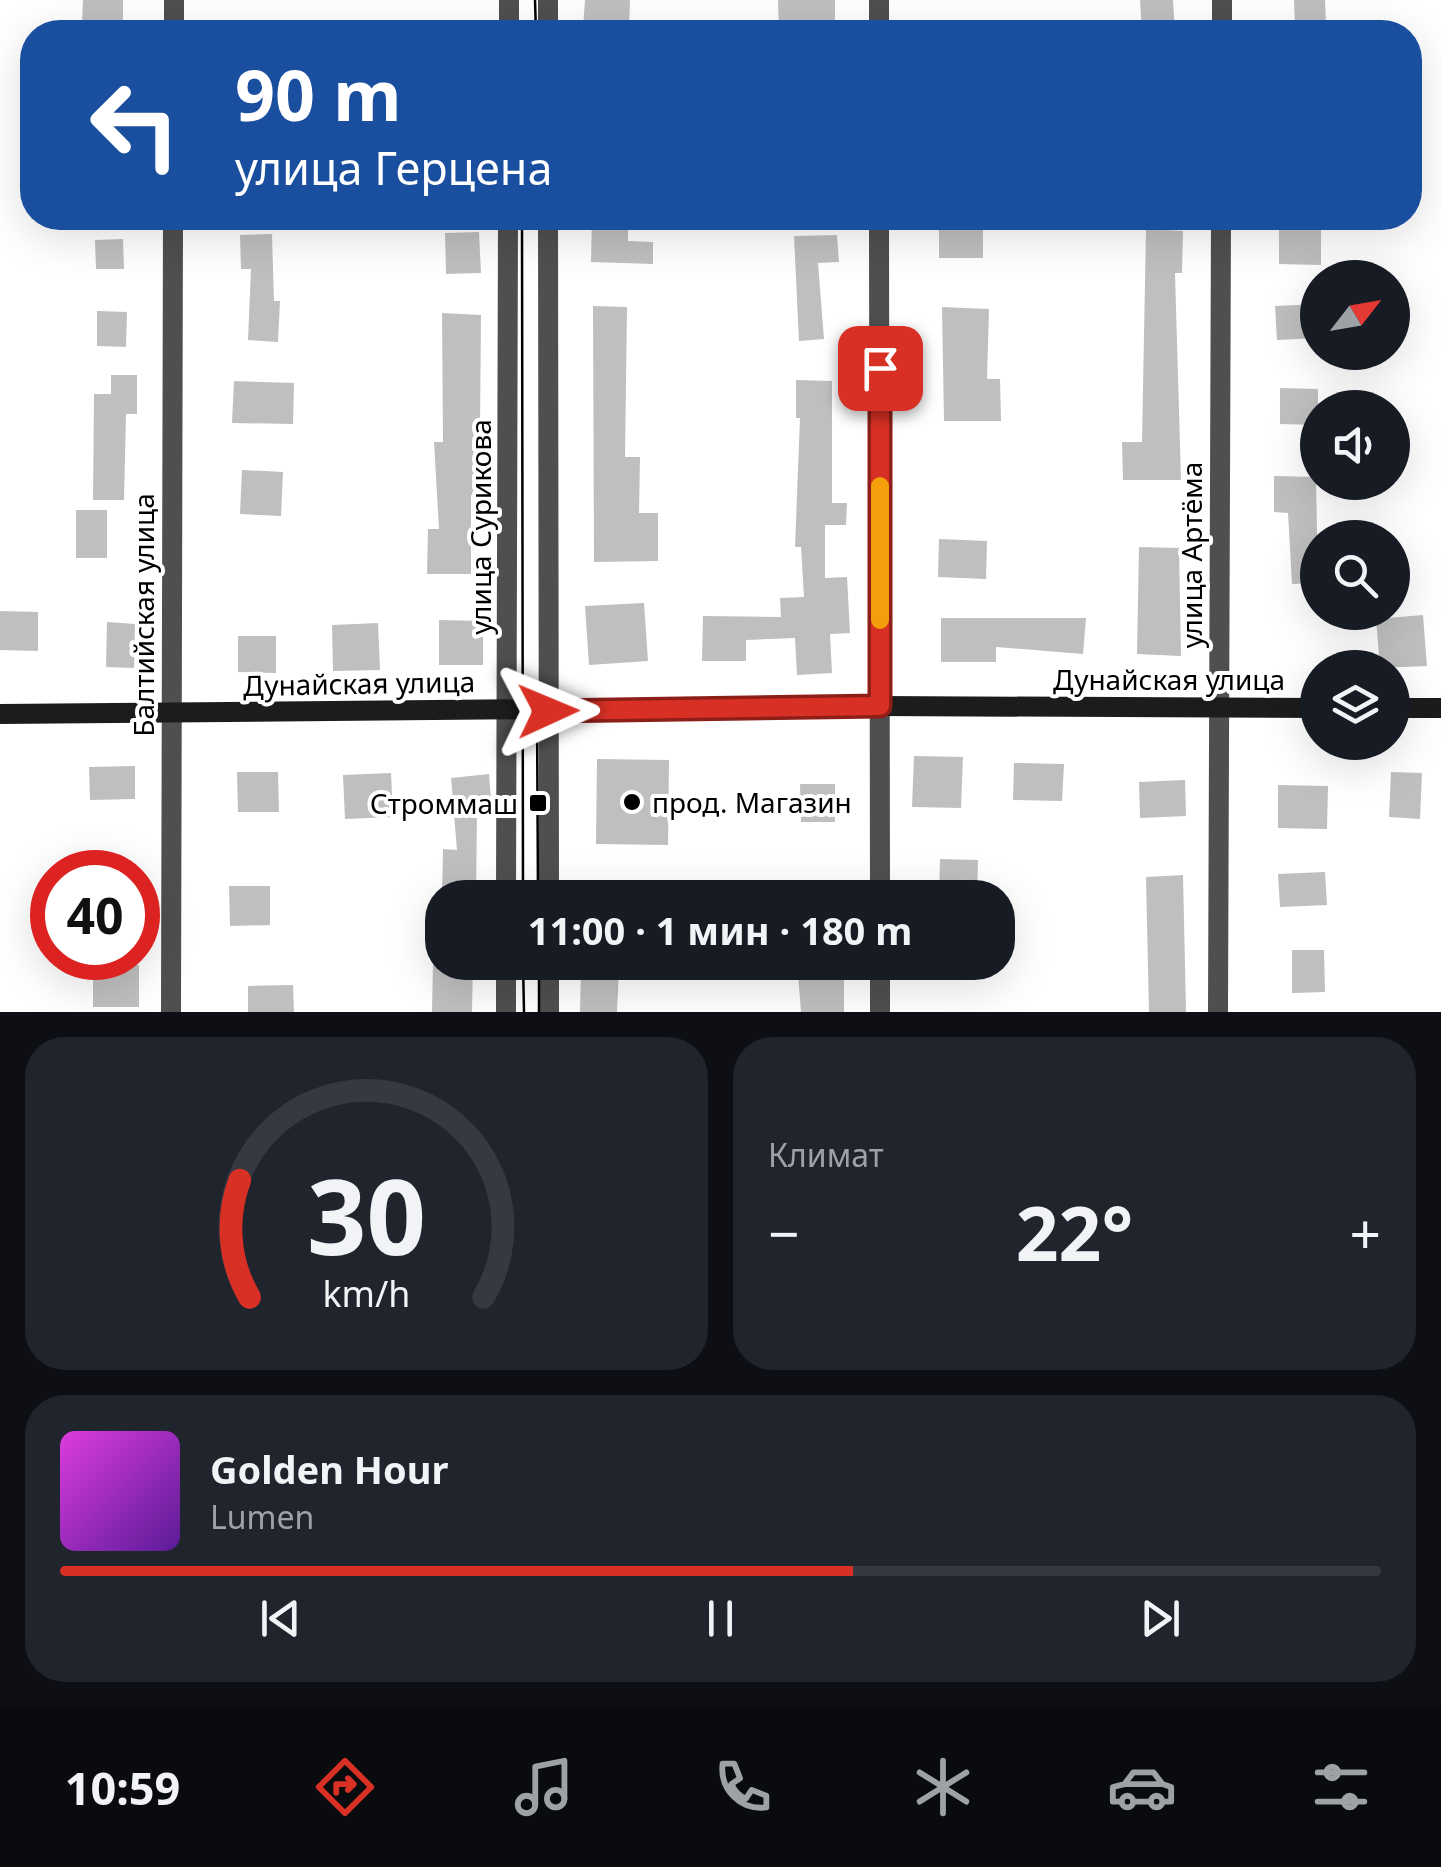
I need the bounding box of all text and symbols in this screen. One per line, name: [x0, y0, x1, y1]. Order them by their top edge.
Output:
text: 90 m: [235, 46, 402, 142]
icon: left: [70, 60, 200, 190]
text: улица Герцена: [235, 137, 553, 198]
north arrow: [1300, 260, 1410, 370]
map controls: [1300, 260, 1410, 760]
pin: [838, 326, 923, 411]
icon: arrive: [853, 341, 908, 396]
button: sound: [1300, 390, 1410, 500]
street label: улица Сурикова: [461, 419, 499, 635]
street label: улица Артёма: [1172, 462, 1210, 648]
street label: Балтийская улица: [124, 493, 162, 737]
button: search: [1300, 520, 1410, 630]
button: layers: [1300, 650, 1410, 760]
position arrow: [496, 659, 600, 763]
street label: Дунайская улица: [1053, 660, 1285, 698]
street label: Дунайская улица: [243, 662, 475, 704]
place label: прод. Магазин: [652, 783, 852, 821]
place label: Строммаш: [370, 784, 518, 822]
marker: прод. Магазин: [621, 791, 643, 813]
marker: Строммаш: [527, 792, 549, 814]
speed limit sign: 40: [30, 850, 160, 980]
text: 11:00 · 1 мин · 180 m: [528, 904, 912, 956]
text: Климат: [768, 1133, 884, 1176]
text: 30: [307, 1144, 426, 1285]
text: 22°: [1016, 1181, 1133, 1283]
text: −: [768, 1195, 799, 1270]
text: +: [1350, 1195, 1381, 1270]
text: km/h: [323, 1269, 410, 1317]
text: Golden Hour: [210, 1443, 448, 1495]
text: Lumen: [210, 1495, 314, 1538]
icon: previous: [253, 1591, 308, 1646]
icon: pause: [693, 1591, 748, 1646]
icon: next: [1133, 1591, 1188, 1646]
icon: directions: [310, 1752, 380, 1822]
icon: music: [509, 1752, 579, 1822]
icon: phone: [708, 1752, 778, 1822]
icon: climate: [908, 1752, 978, 1822]
icon: car: [1107, 1752, 1177, 1822]
icon: filters: [1306, 1752, 1376, 1822]
text: 10:59: [65, 1757, 180, 1818]

